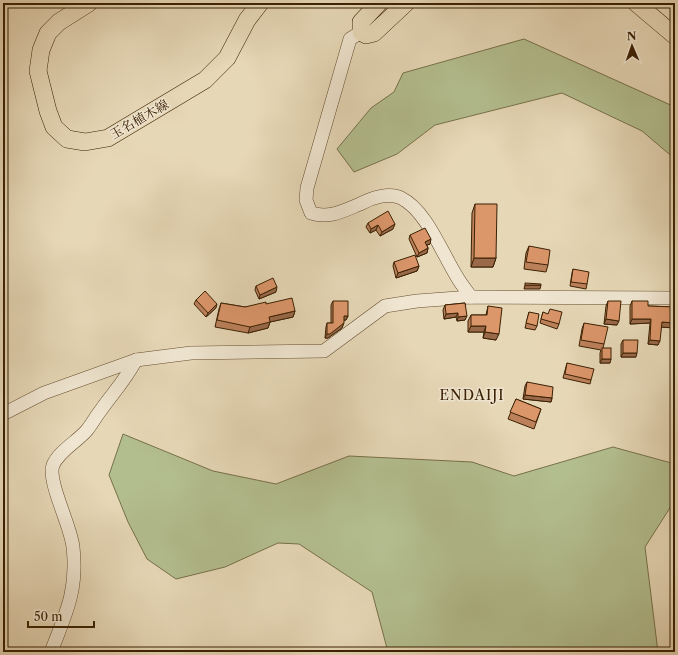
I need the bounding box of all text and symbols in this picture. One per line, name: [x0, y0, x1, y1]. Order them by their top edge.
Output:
north arrow: [612, 26, 652, 66]
text: N: [627, 29, 637, 43]
street label: 玉名植木線: [107, 96, 171, 142]
district label: ENDAIJI: [439, 386, 505, 404]
scale bar: [28, 603, 94, 629]
text: 50 m: [34, 609, 63, 624]

